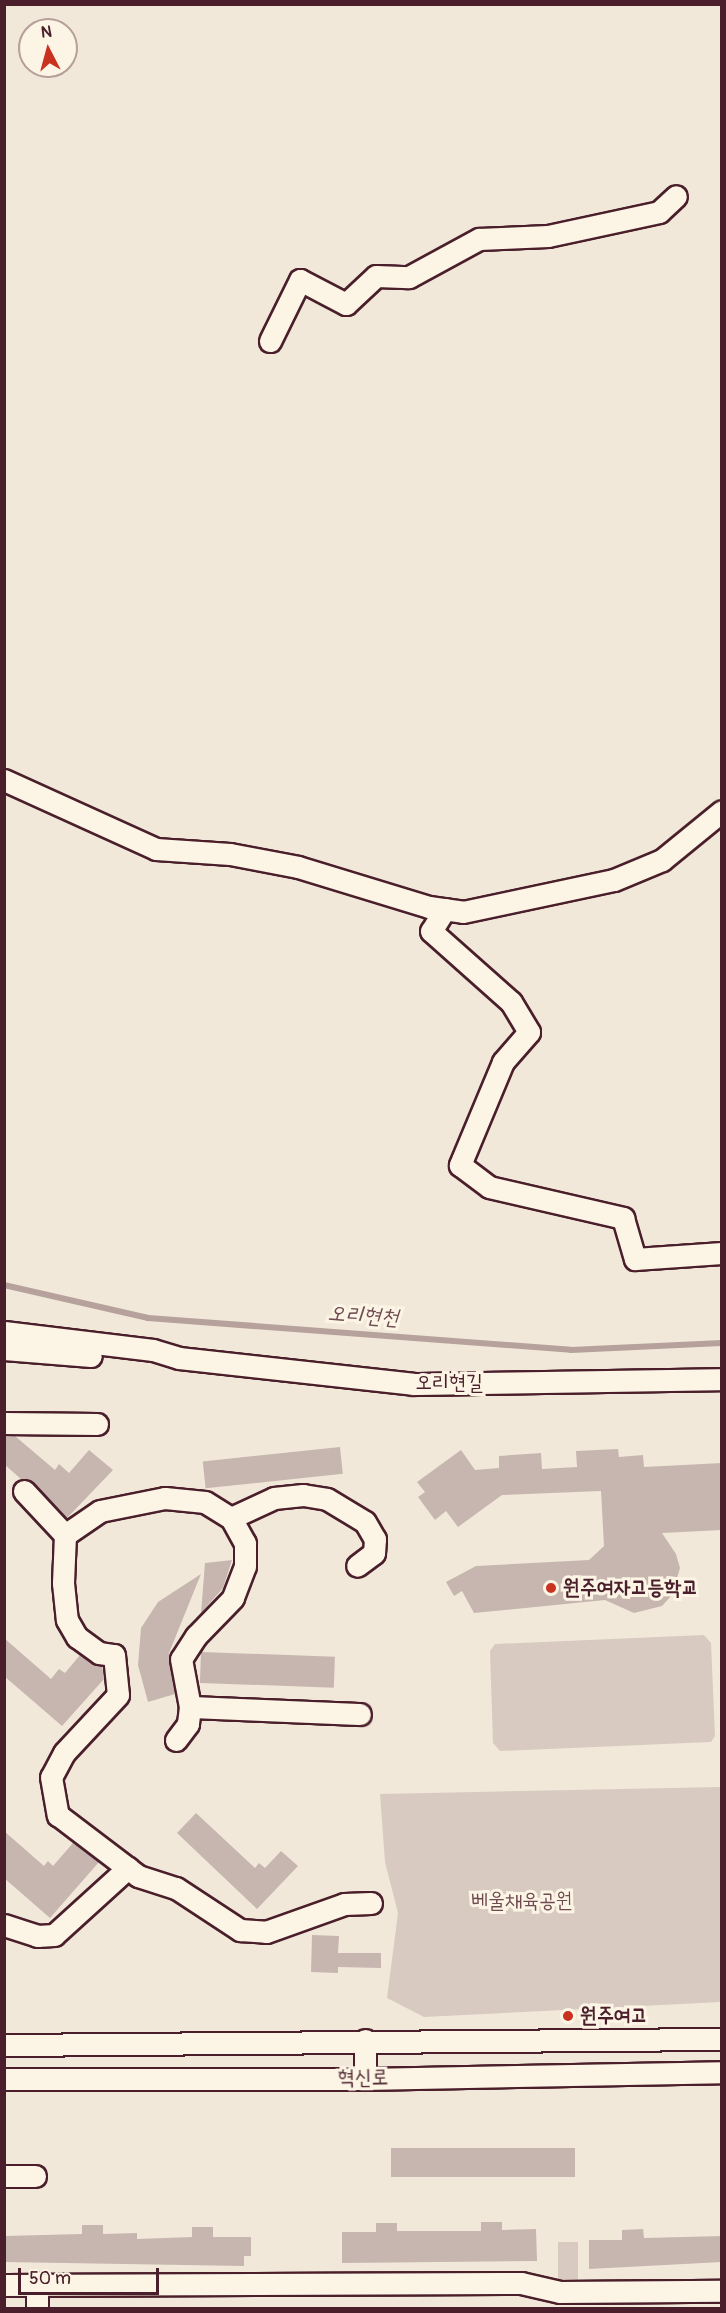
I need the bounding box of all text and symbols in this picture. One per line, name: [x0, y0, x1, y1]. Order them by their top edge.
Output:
north arrow: [18, 18, 78, 78]
text: N: [40, 22, 53, 43]
water label: 오리현천: [327, 1300, 399, 1332]
street label: 오리현길: [415, 1370, 483, 1396]
place label: 원주여자고등학교: [563, 1575, 698, 1601]
marker: 원주여자고등학교: [544, 1581, 558, 1595]
park label: 베울채육공원: [471, 1888, 573, 1914]
place label: 원주여고: [580, 2003, 648, 2029]
marker: 원주여고: [561, 2009, 575, 2023]
street label: 혁신로: [337, 2065, 389, 2091]
scale bar: [21, 2256, 162, 2294]
text: 50 m: [29, 2267, 71, 2290]

